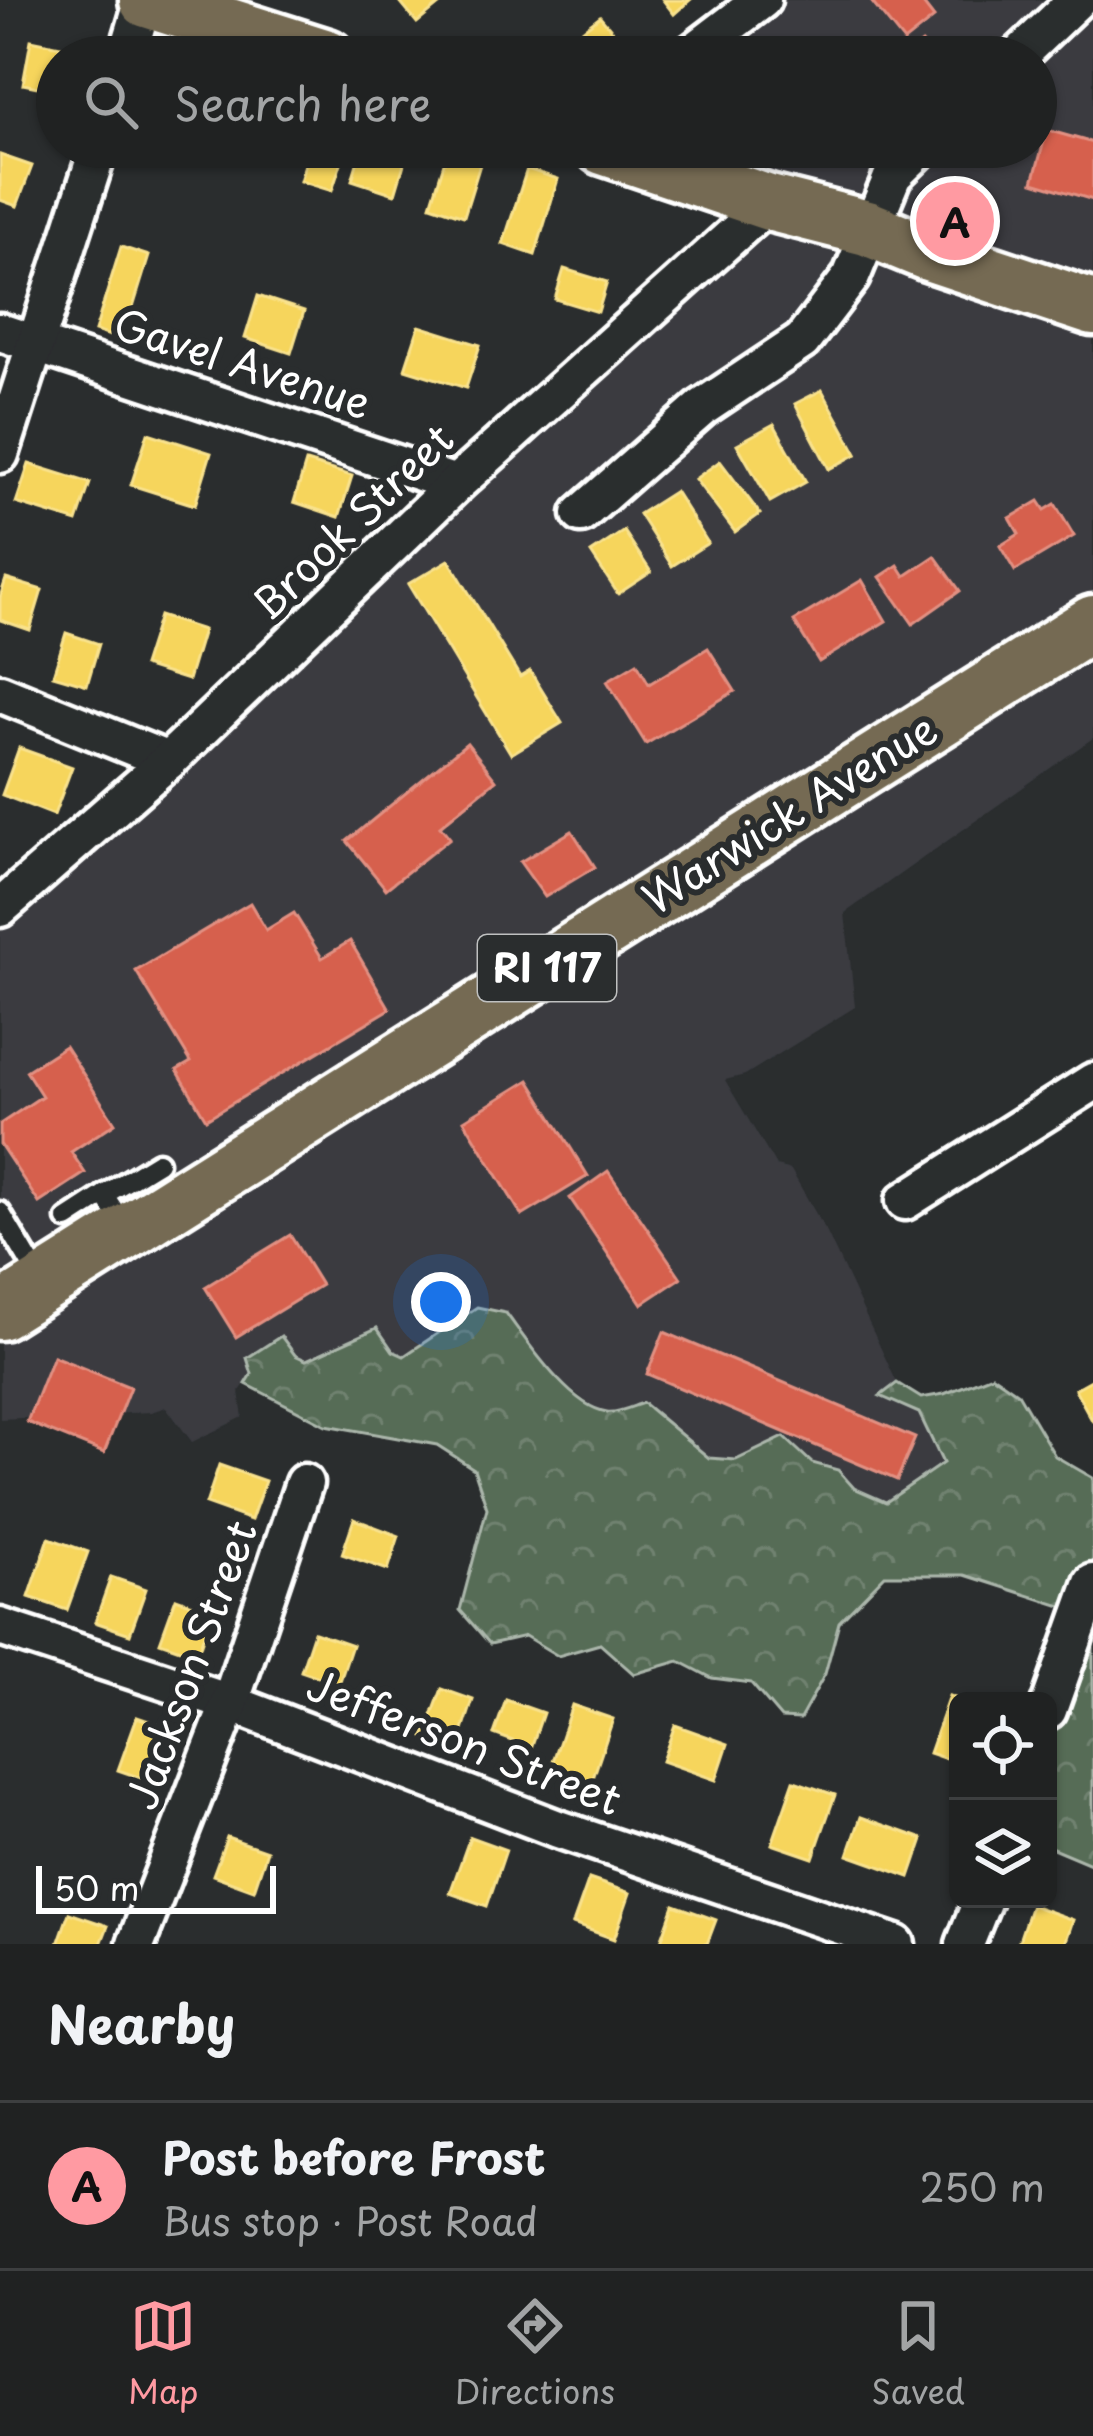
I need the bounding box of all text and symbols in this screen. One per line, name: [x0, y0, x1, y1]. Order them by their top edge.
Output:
search box: [36, 36, 1057, 168]
text: Search here: [174, 68, 431, 136]
icon: search: [78, 69, 144, 135]
pin: A: [916, 176, 994, 266]
street label: Gavel Avenue: [106, 290, 379, 433]
street label: Brook Street: [236, 407, 466, 633]
street label: Warwick Avenue: [629, 696, 948, 928]
road number: RI 117: [478, 935, 616, 1001]
your location: [411, 1272, 471, 1332]
street label: Jackson Street: [108, 1511, 271, 1817]
street label: Jefferson Street: [299, 1652, 631, 1830]
map controls: [949, 1692, 1057, 1908]
button: locate: [949, 1692, 1057, 1800]
button: layers: [949, 1800, 1057, 1908]
scale bar: [36, 1860, 276, 1913]
text: 50 m: [54, 1862, 140, 1912]
text: Nearby: [48, 1984, 235, 2061]
text: Post before Frost: [162, 2122, 545, 2190]
text: A: [72, 2156, 102, 2215]
text: 250 m: [920, 2156, 1045, 2215]
text: Bus stop · Post Road: [162, 2190, 538, 2249]
tab: Map: [128, 2293, 199, 2415]
tab: Directions: [455, 2293, 615, 2415]
tab: Saved: [871, 2293, 965, 2415]

